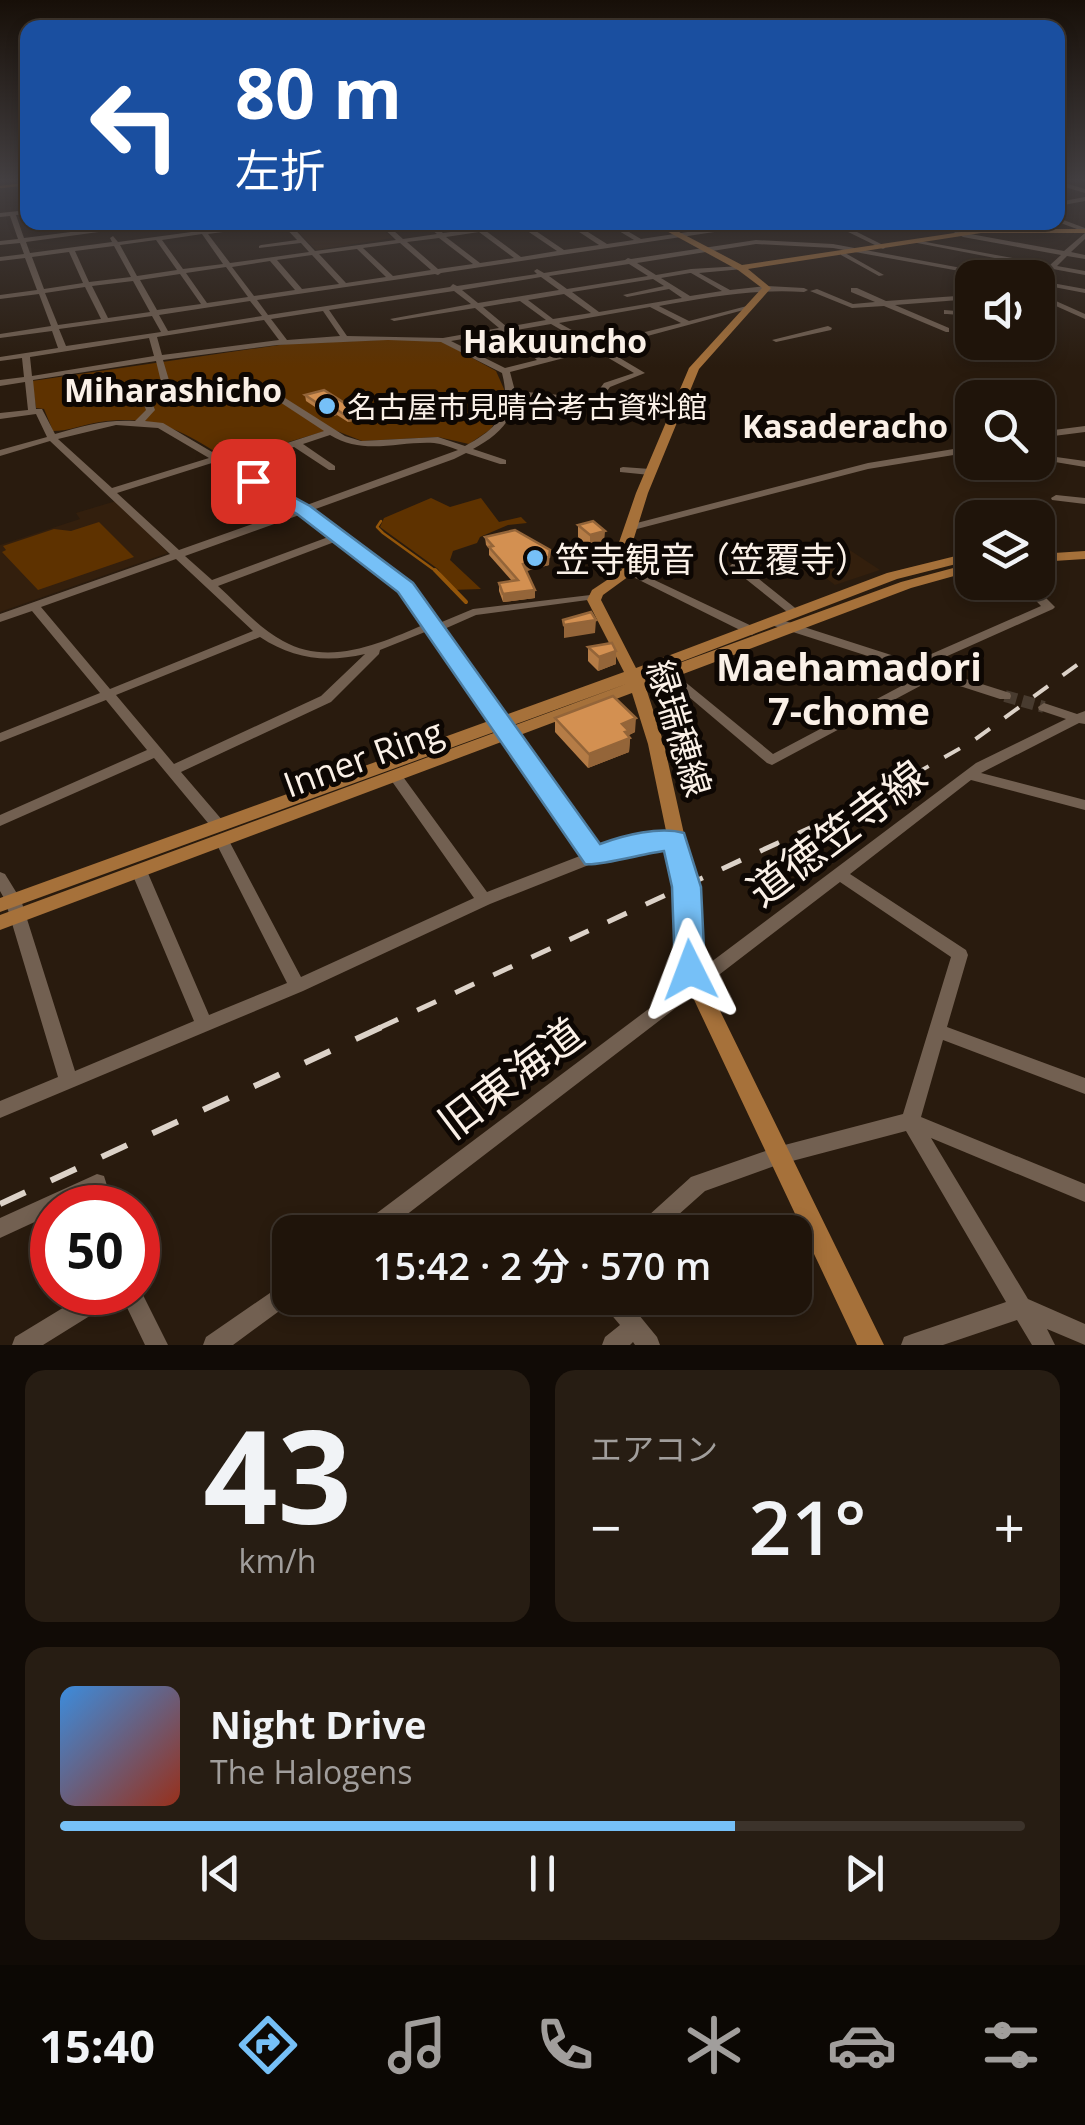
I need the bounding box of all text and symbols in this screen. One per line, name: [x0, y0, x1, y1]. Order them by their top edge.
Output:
text: 80 m: [235, 44, 402, 140]
icon: left: [70, 60, 200, 190]
text: 左折: [235, 139, 325, 200]
map controls: [955, 260, 1055, 600]
button: sound: [955, 260, 1055, 360]
district label: Hakuuncho: [463, 319, 647, 362]
district label: Miharashicho: [64, 368, 282, 411]
button: search: [955, 380, 1055, 480]
place label: 名古屋市見晴台考古資料館: [347, 386, 707, 427]
marker: 名古屋市見晴台考古資料館: [316, 395, 338, 417]
district label: Kasaderacho: [742, 404, 948, 447]
pin: [211, 439, 296, 524]
icon: arrive: [226, 454, 281, 509]
button: layers: [955, 500, 1055, 600]
place label: 笠寺観音（笠覆寺）: [555, 535, 870, 582]
marker: 笠寺観音（笠覆寺）: [524, 547, 546, 569]
district label: Maehamadori 7-chome: [716, 640, 982, 736]
street label: 緑瑞穂線: [637, 654, 723, 802]
street label: Inner Ring: [277, 706, 449, 808]
street label: 道徳笠寺線: [735, 746, 937, 918]
position arrow: [638, 918, 742, 1022]
street label: 旧東海道: [426, 1004, 594, 1150]
speed limit sign: 50: [30, 1185, 160, 1315]
text: 15:42 · 2 分 · 570 m: [373, 1239, 711, 1291]
text: 43: [203, 1385, 352, 1562]
text: エアコン: [590, 1427, 718, 1470]
text: 21°: [749, 1475, 866, 1577]
text: −: [590, 1489, 621, 1564]
text: +: [994, 1489, 1025, 1564]
text: km/h: [239, 1539, 316, 1582]
text: Night Drive: [210, 1698, 426, 1750]
text: The Halogens: [210, 1750, 412, 1793]
icon: previous: [193, 1846, 248, 1901]
icon: pause: [515, 1846, 570, 1901]
icon: next: [837, 1846, 892, 1901]
icon: directions: [233, 2010, 303, 2080]
icon: music: [382, 2010, 452, 2080]
icon: phone: [530, 2010, 600, 2080]
icon: climate: [679, 2010, 749, 2080]
icon: car: [827, 2010, 897, 2080]
icon: filters: [976, 2010, 1046, 2080]
text: 15:40: [39, 2015, 155, 2076]

